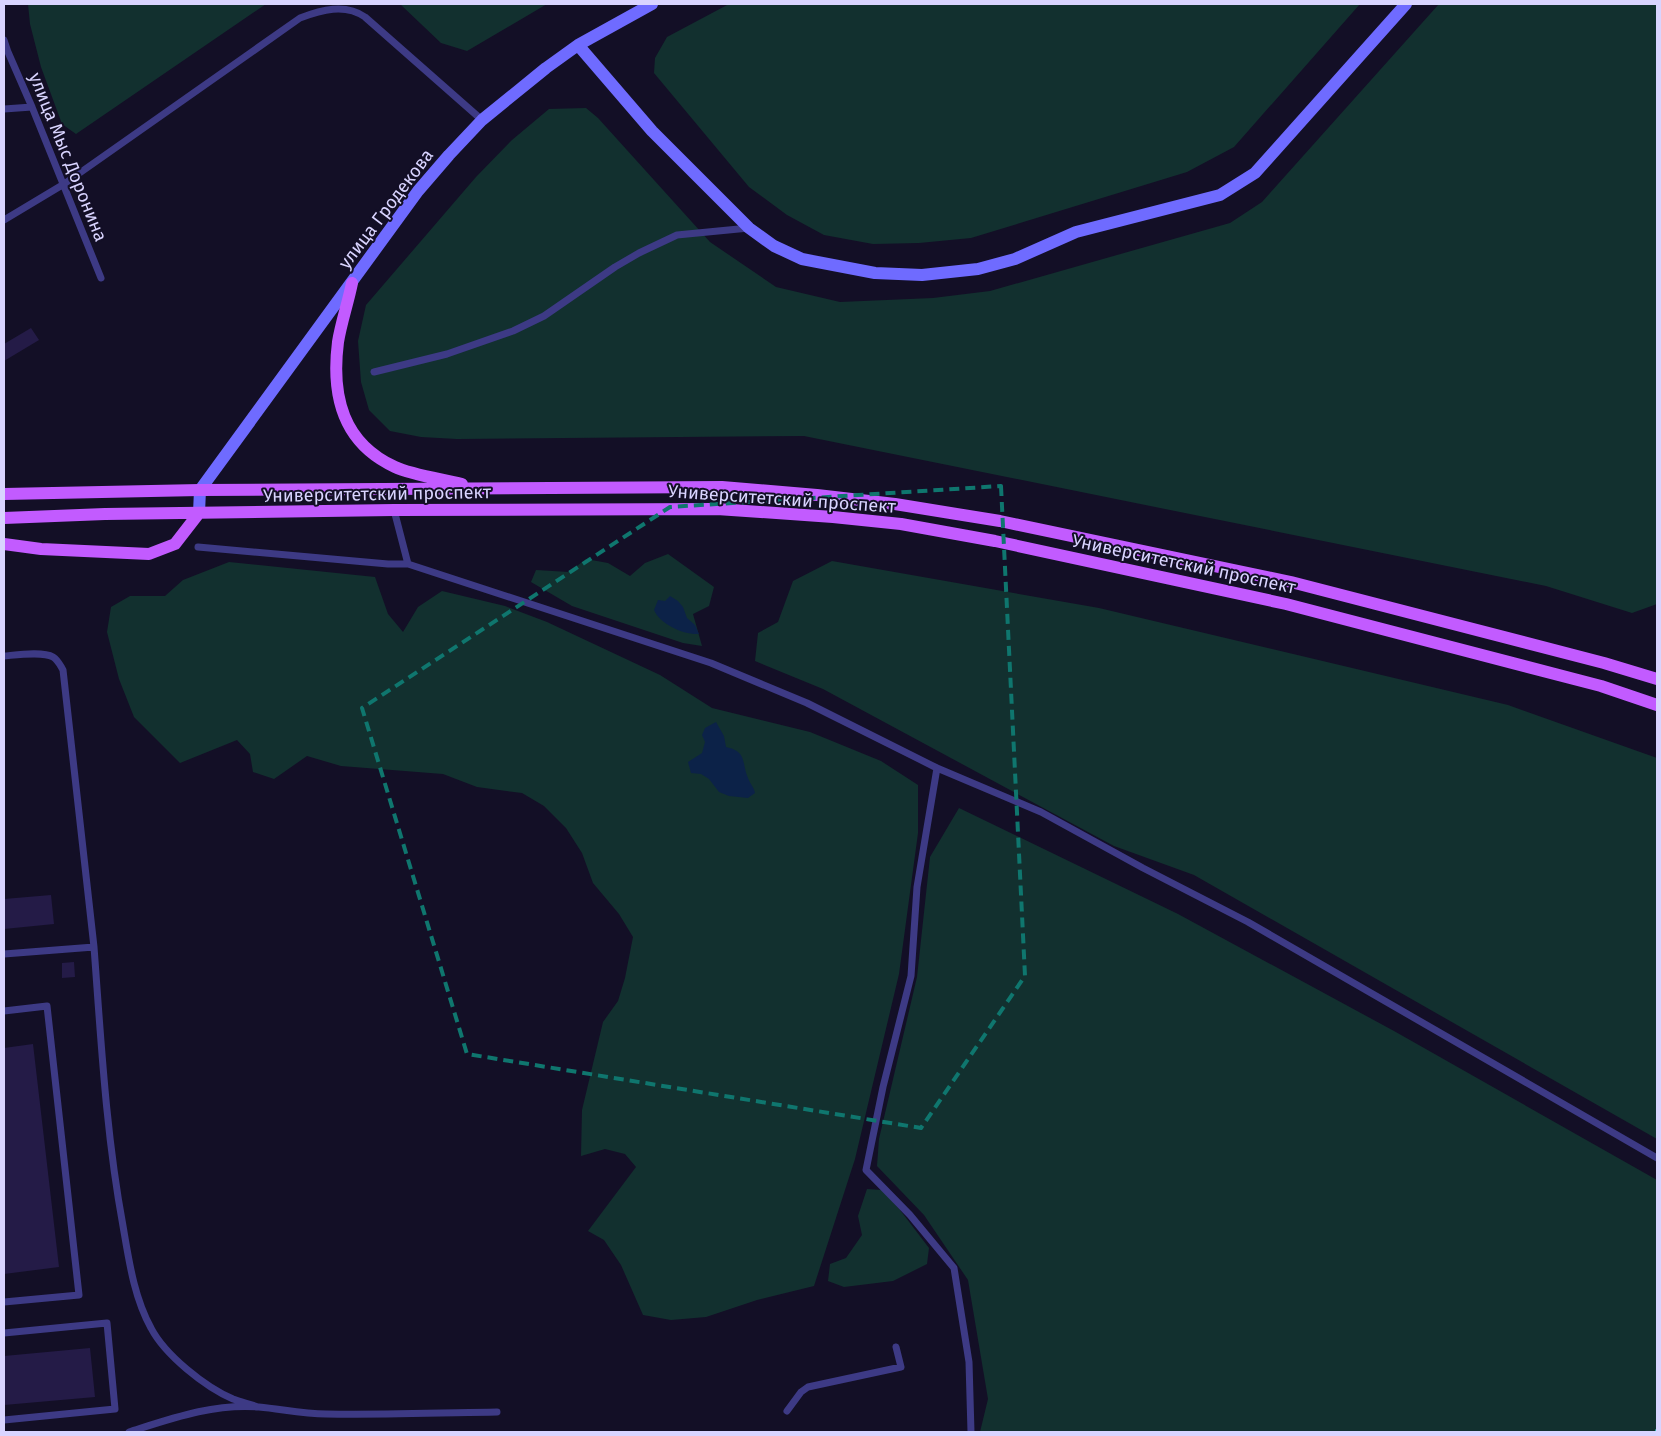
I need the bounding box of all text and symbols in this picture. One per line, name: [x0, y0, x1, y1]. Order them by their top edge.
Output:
street label: улица Мыс Доронина: [24, 69, 112, 245]
street label: улица Гродекова: [334, 145, 438, 273]
street label: Университетский проспект: [668, 480, 897, 518]
street label: Университетский проспект: [263, 481, 492, 507]
street label: Университетский проспект: [1070, 530, 1299, 599]

